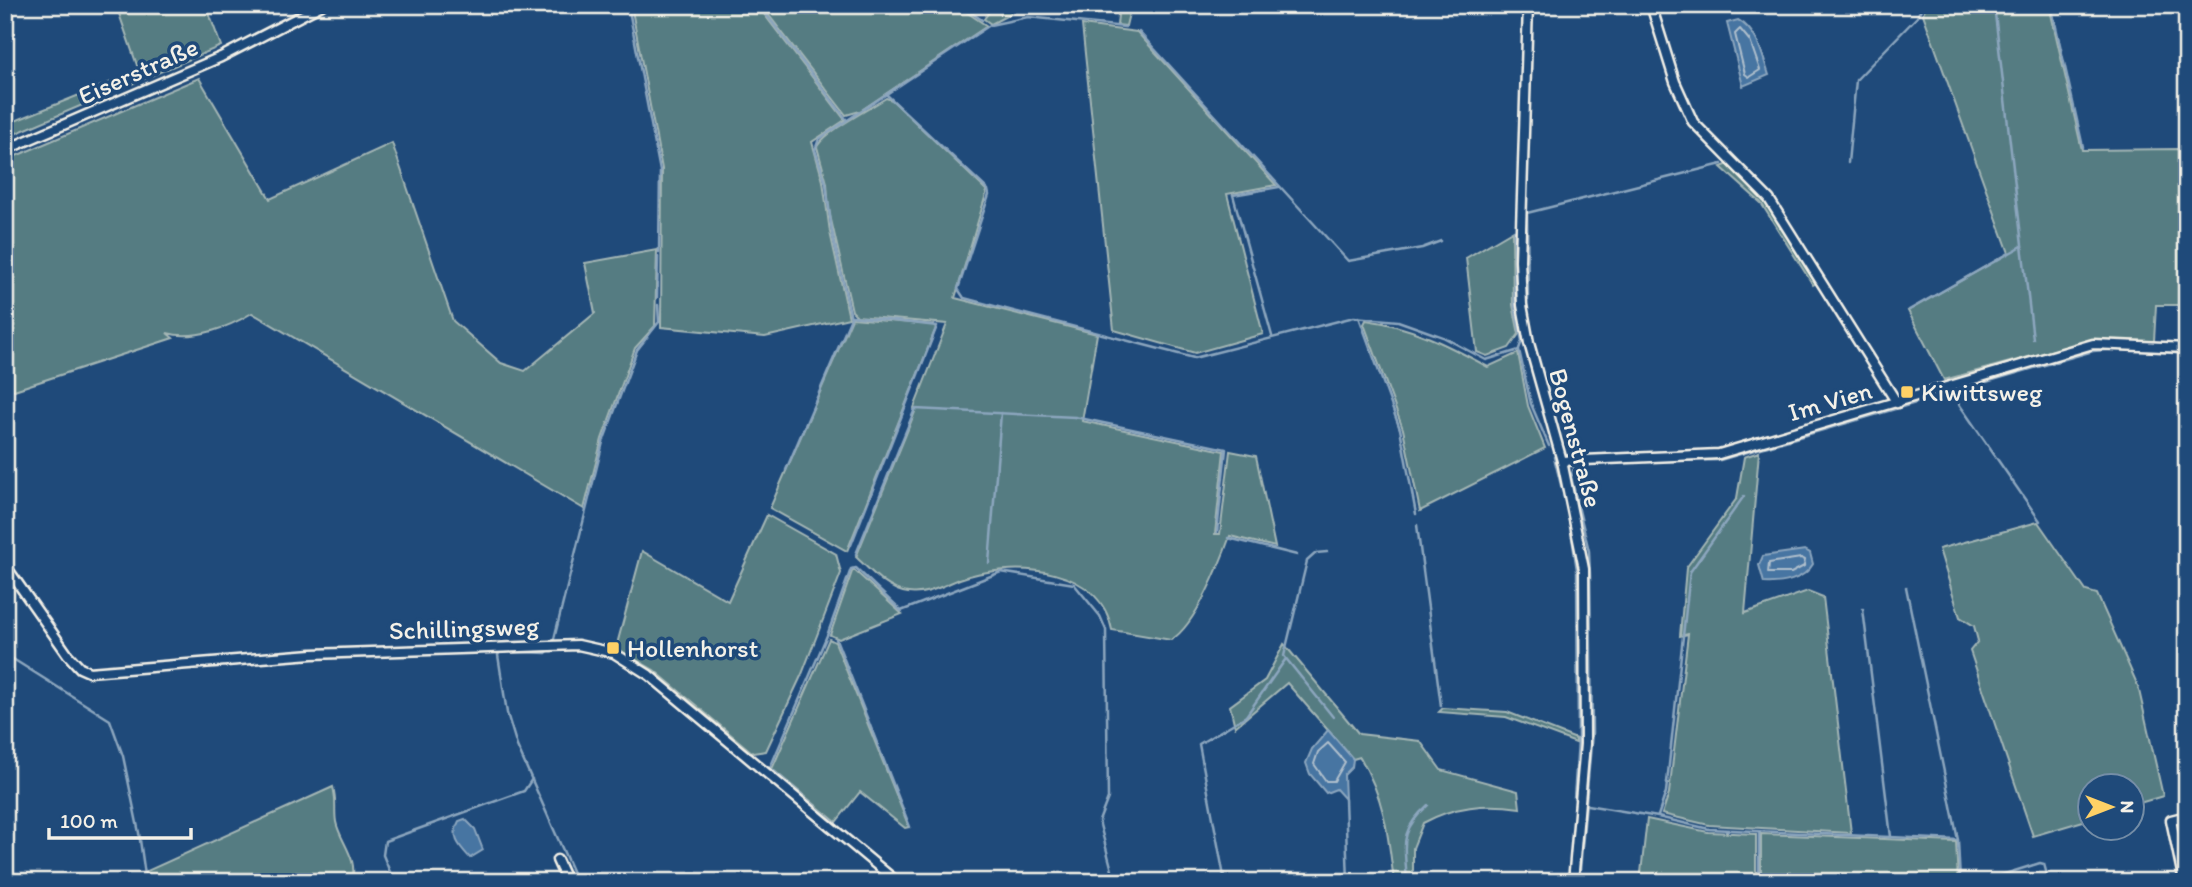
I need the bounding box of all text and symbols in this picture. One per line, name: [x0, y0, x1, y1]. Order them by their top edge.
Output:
street label: Eiserstraße: [73, 30, 203, 112]
street label: Bogenstraße: [1542, 365, 1610, 511]
street label: Im Vien: [1784, 374, 1876, 428]
place label: Kiwittsweg: [1921, 376, 2043, 408]
marker: Kiwittsweg: [1899, 384, 1915, 400]
street label: Schillingsweg: [388, 609, 540, 647]
place label: Hollenhorst: [627, 632, 759, 664]
marker: Hollenhorst: [605, 640, 621, 656]
north arrow: [2076, 772, 2146, 842]
scale bar: [49, 796, 191, 840]
text: N: [2116, 801, 2139, 813]
text: 100 m: [60, 808, 118, 833]

